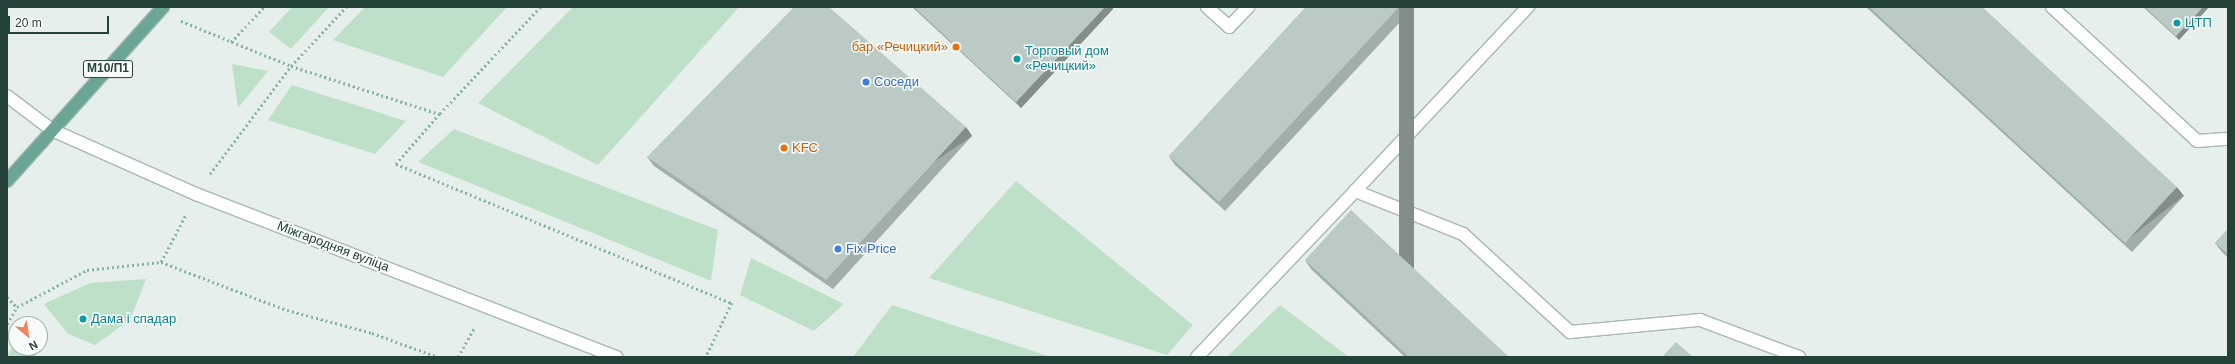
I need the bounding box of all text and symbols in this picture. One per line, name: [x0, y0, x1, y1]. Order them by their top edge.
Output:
scale bar: [10, 8, 111, 34]
place label: ЦТП: [2185, 15, 2212, 31]
text: 20 m: [15, 16, 42, 30]
marker: ЦТП: [2172, 18, 2182, 28]
place label: бар «Речицкий»: [852, 39, 948, 55]
marker: бар «Речицкий»: [951, 42, 961, 52]
place label: Торговый дом «Речицкий»: [1025, 44, 1109, 75]
marker: Торговый дом «Речицкий»: [1012, 54, 1022, 64]
road number: М10/П1: [83, 59, 133, 79]
place label: Соседи: [874, 74, 919, 90]
marker: Соседи: [861, 77, 871, 87]
place label: KFC: [792, 140, 818, 156]
marker: KFC: [779, 143, 789, 153]
street label: Міжгародняя вуліца: [275, 218, 391, 276]
place label: Fix Price: [846, 241, 897, 257]
marker: Fix Price: [833, 244, 843, 254]
place label: Дама і спадар: [91, 311, 176, 327]
marker: Дама і спадар: [78, 314, 88, 324]
north arrow: [8, 316, 48, 356]
text: N: [27, 338, 40, 353]

